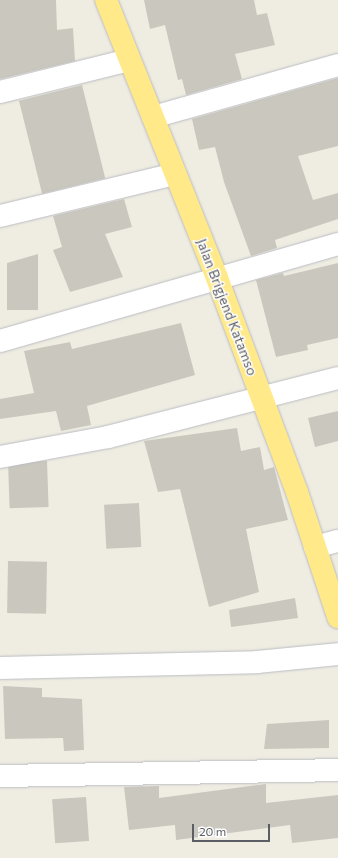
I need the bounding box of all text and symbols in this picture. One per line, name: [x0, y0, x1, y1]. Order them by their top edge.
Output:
street label: Jalan Brigjend Katamso: [193, 236, 261, 378]
scale bar: [194, 816, 272, 842]
text: 20 m: [199, 824, 226, 838]

